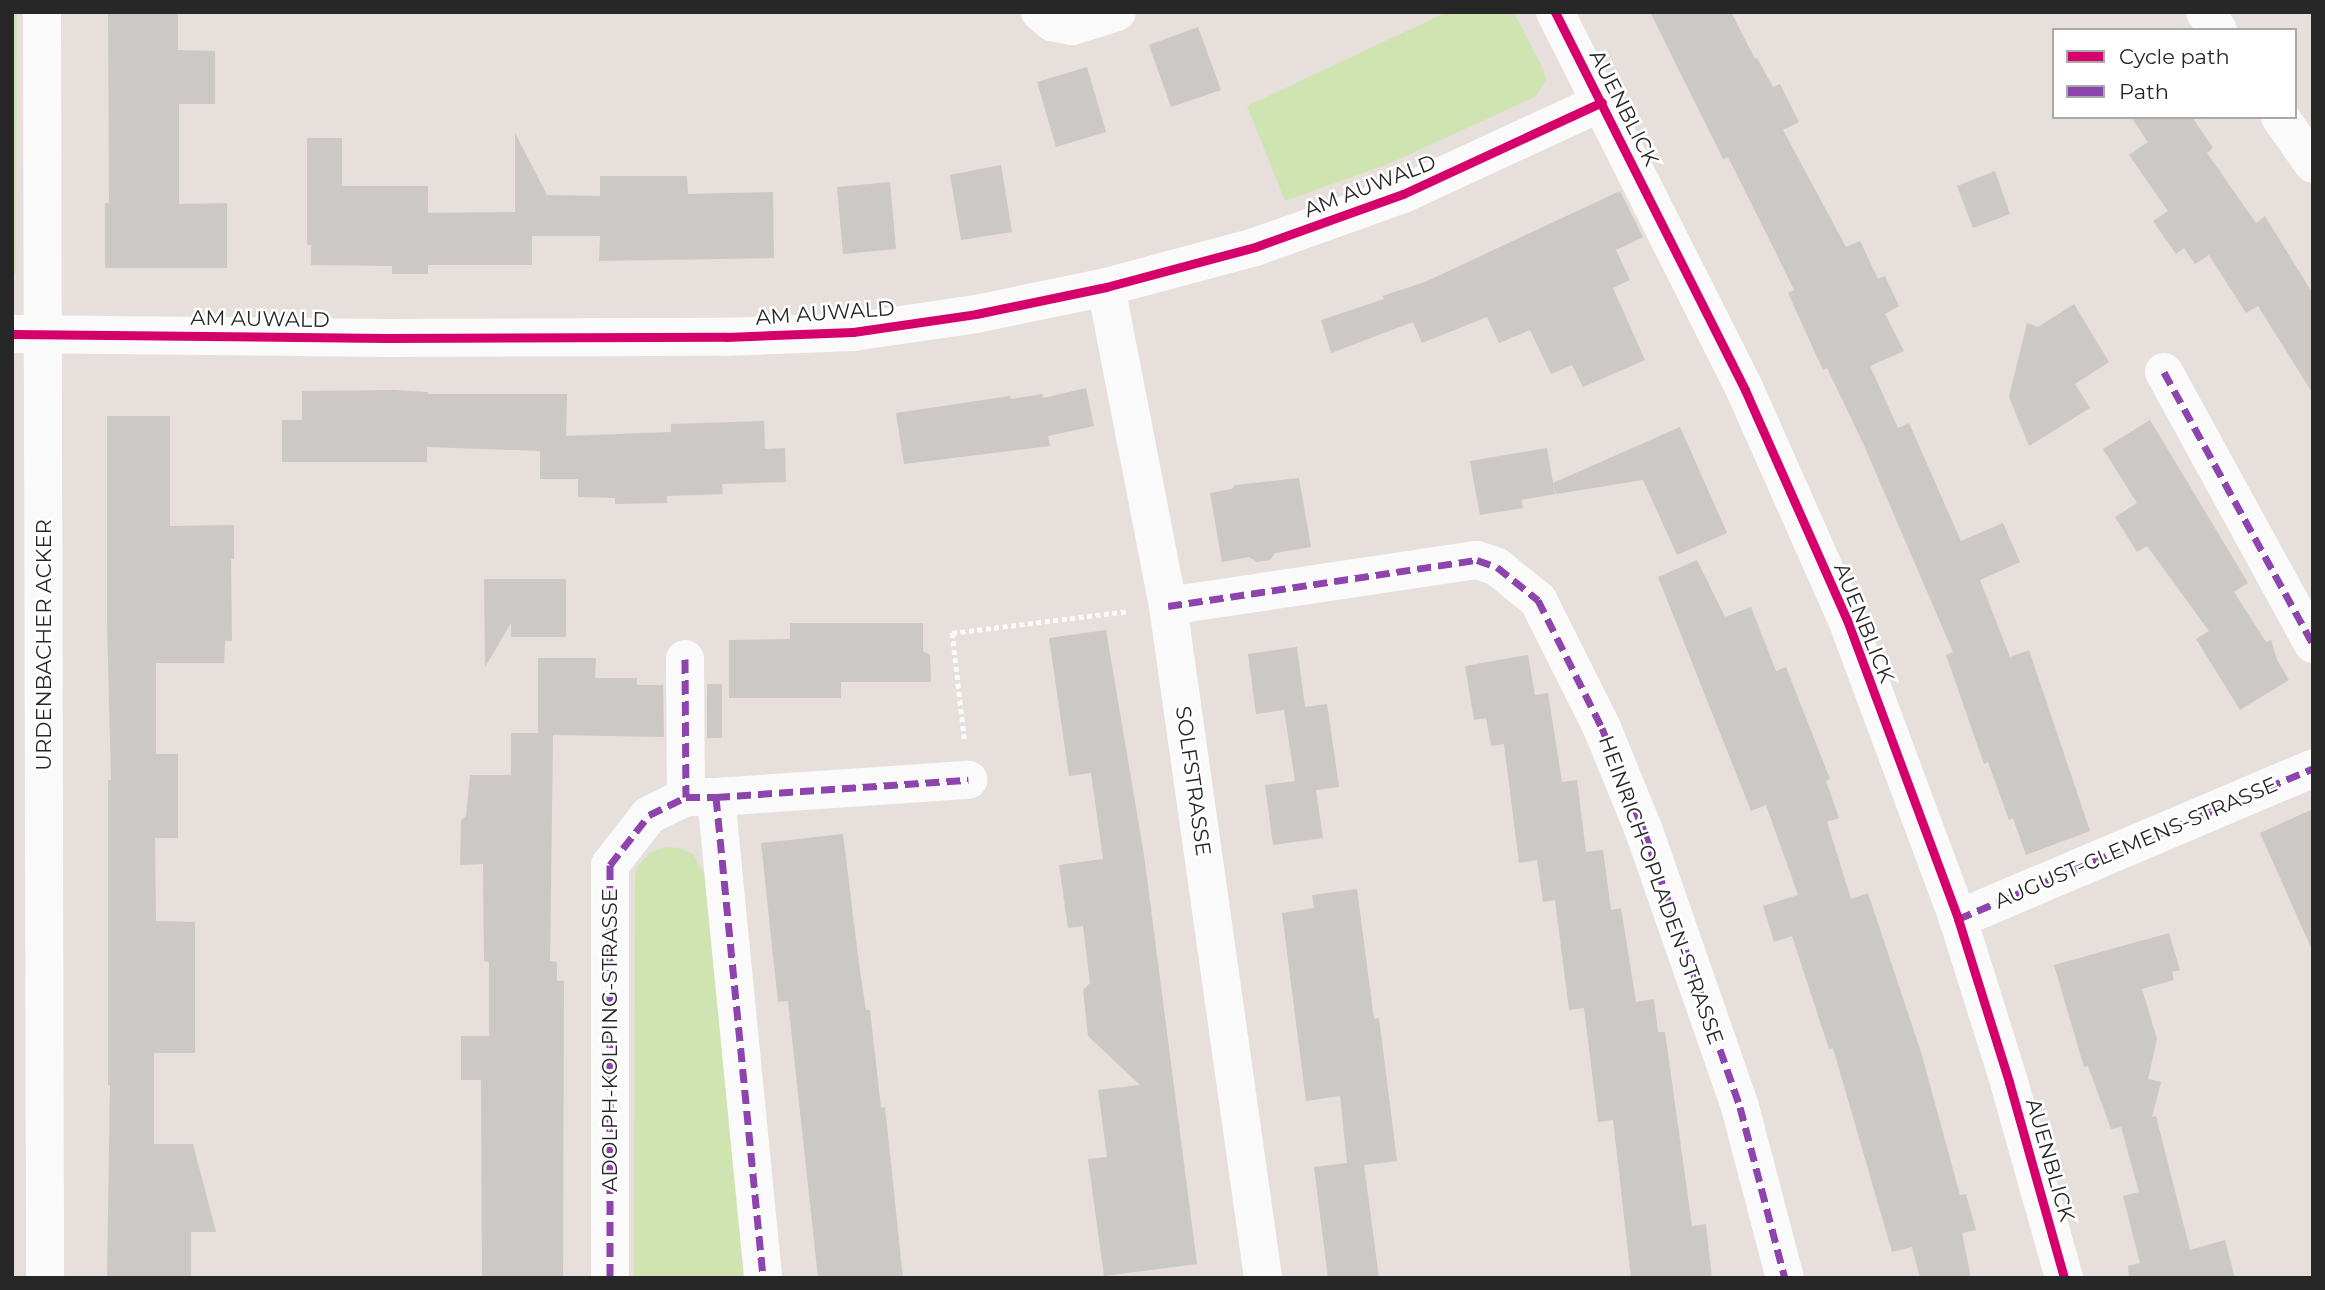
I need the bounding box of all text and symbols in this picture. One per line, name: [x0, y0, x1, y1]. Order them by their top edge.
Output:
legend: [2052, 28, 2297, 119]
text: Cycle path: [2119, 44, 2230, 69]
street label: AUENBLICK: [1584, 46, 1664, 170]
text: Path: [2119, 79, 2169, 104]
street label: AM AUWALD: [1300, 149, 1440, 223]
street label: AM AUWALD: [755, 296, 895, 330]
street label: AM AUWALD: [190, 305, 330, 333]
street label: URDENBACHER ACKER: [31, 519, 57, 771]
street label: AUENBLICK: [1829, 559, 1899, 687]
street label: SOLFSTRASSE: [1170, 704, 1216, 858]
street label: HEINRICH-OPLADEN-STRASSE: [1593, 732, 1729, 1048]
street label: AUGUST-CLEMENS-STRASSE: [1991, 772, 2281, 914]
street label: ADOLPH-KOLPING-STRASSE: [597, 888, 623, 1192]
street label: AUENBLICK: [2020, 1096, 2080, 1224]

